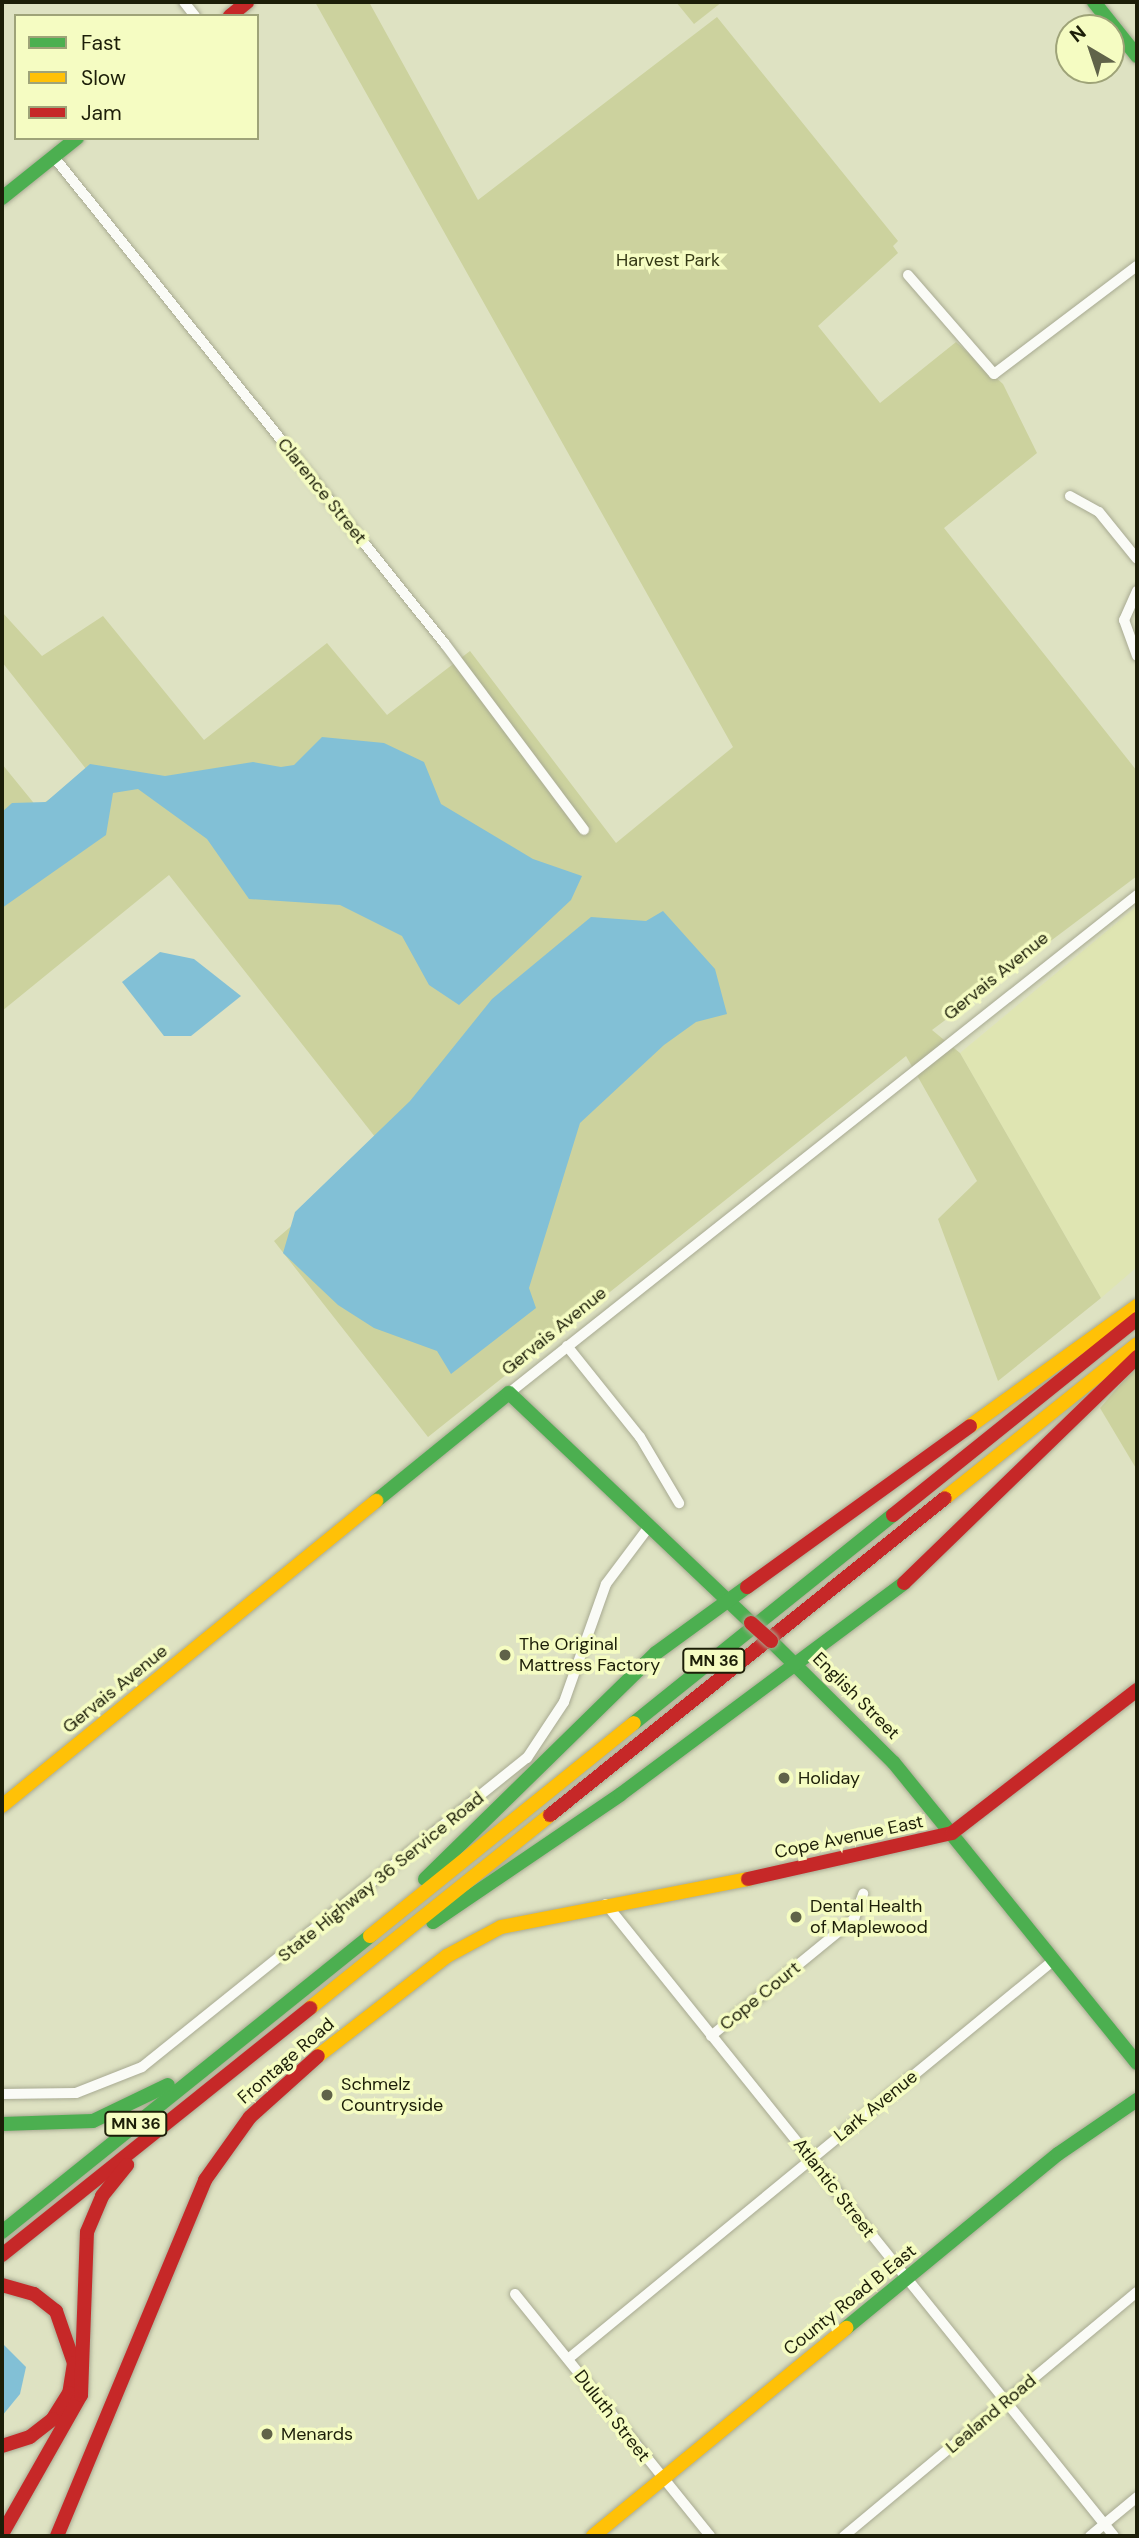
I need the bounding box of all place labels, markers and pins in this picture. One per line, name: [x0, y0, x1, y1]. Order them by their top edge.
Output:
place label: The Original Mattress Factory: [519, 1634, 660, 1676]
marker: The Original Mattress Factory: [497, 1647, 513, 1663]
place label: Holiday: [798, 1767, 860, 1789]
marker: Holiday: [776, 1770, 792, 1786]
place label: Dental Health of Maplewood: [810, 1896, 928, 1938]
marker: Dental Health of Maplewood: [788, 1909, 804, 1925]
place label: Schmelz Countryside: [341, 2074, 443, 2116]
marker: Schmelz Countryside: [319, 2087, 335, 2103]
place label: Menards: [281, 2423, 353, 2445]
marker: Menards: [259, 2426, 275, 2442]

